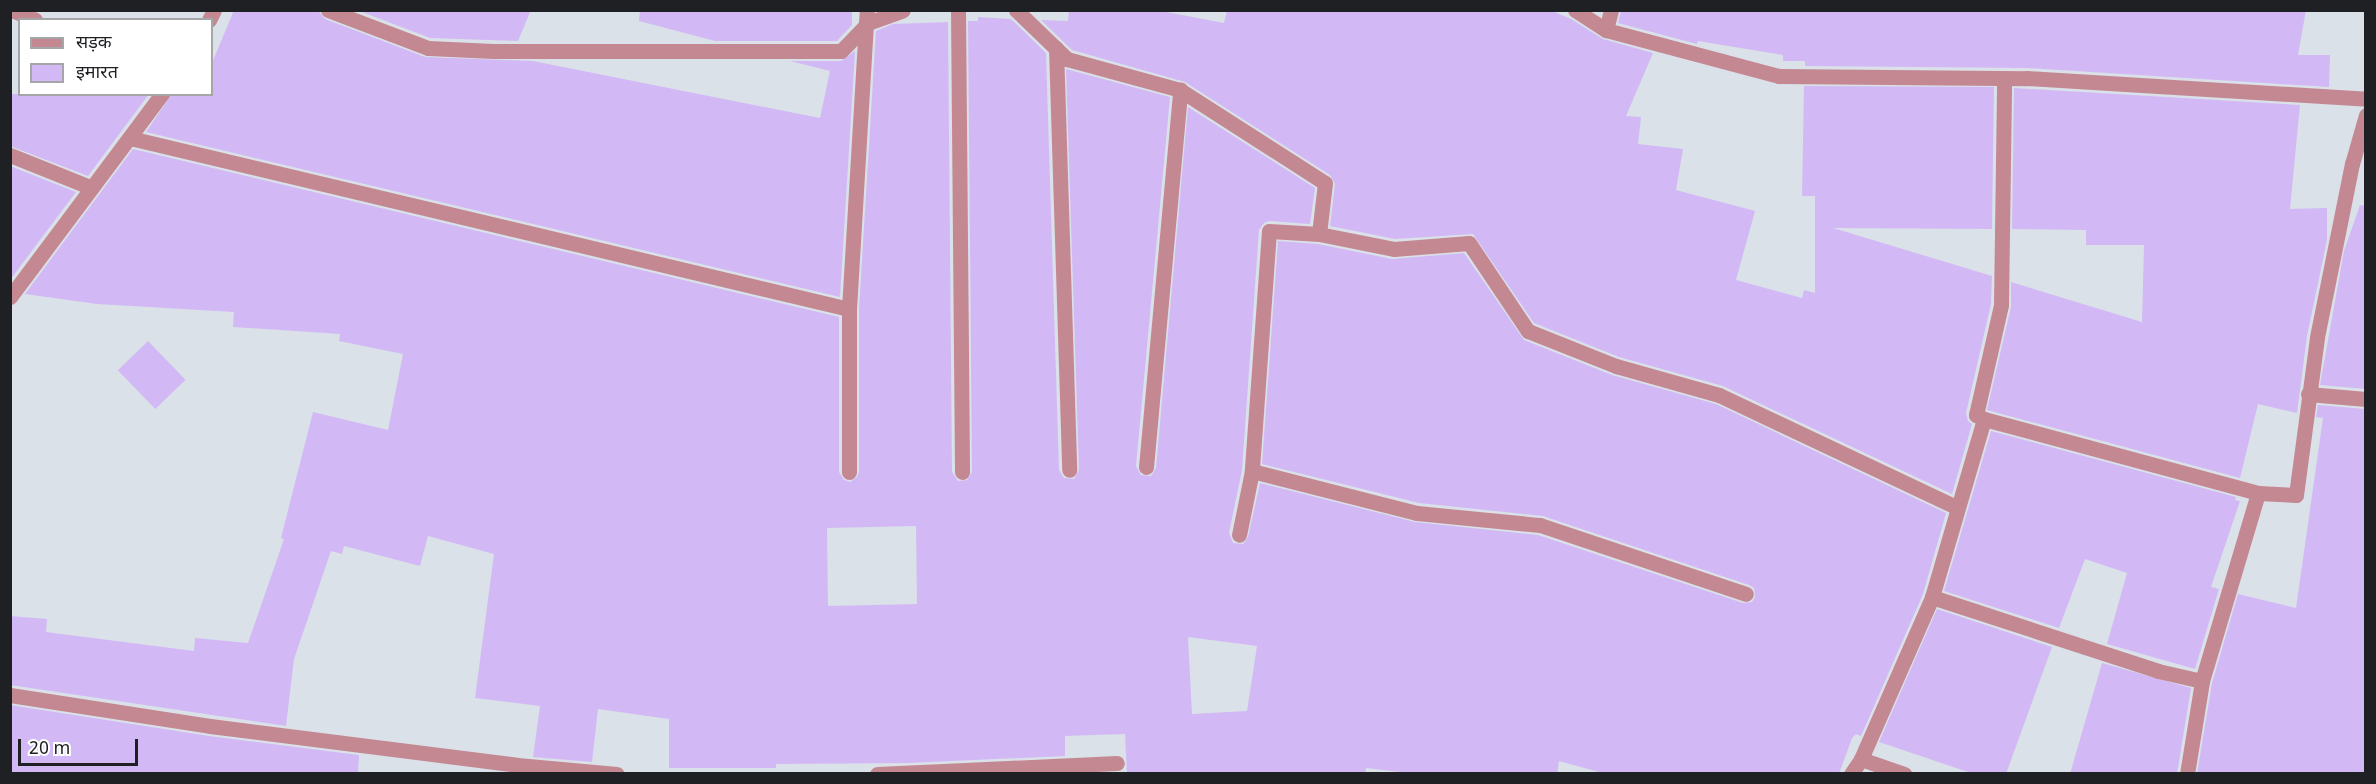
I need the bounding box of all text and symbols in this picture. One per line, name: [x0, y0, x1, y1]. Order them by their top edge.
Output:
legend: [18, 18, 213, 96]
text: सड़क: [76, 32, 112, 55]
text: इमारत: [76, 62, 118, 85]
scale bar: [21, 727, 141, 765]
text: 20 m: [29, 738, 70, 761]

